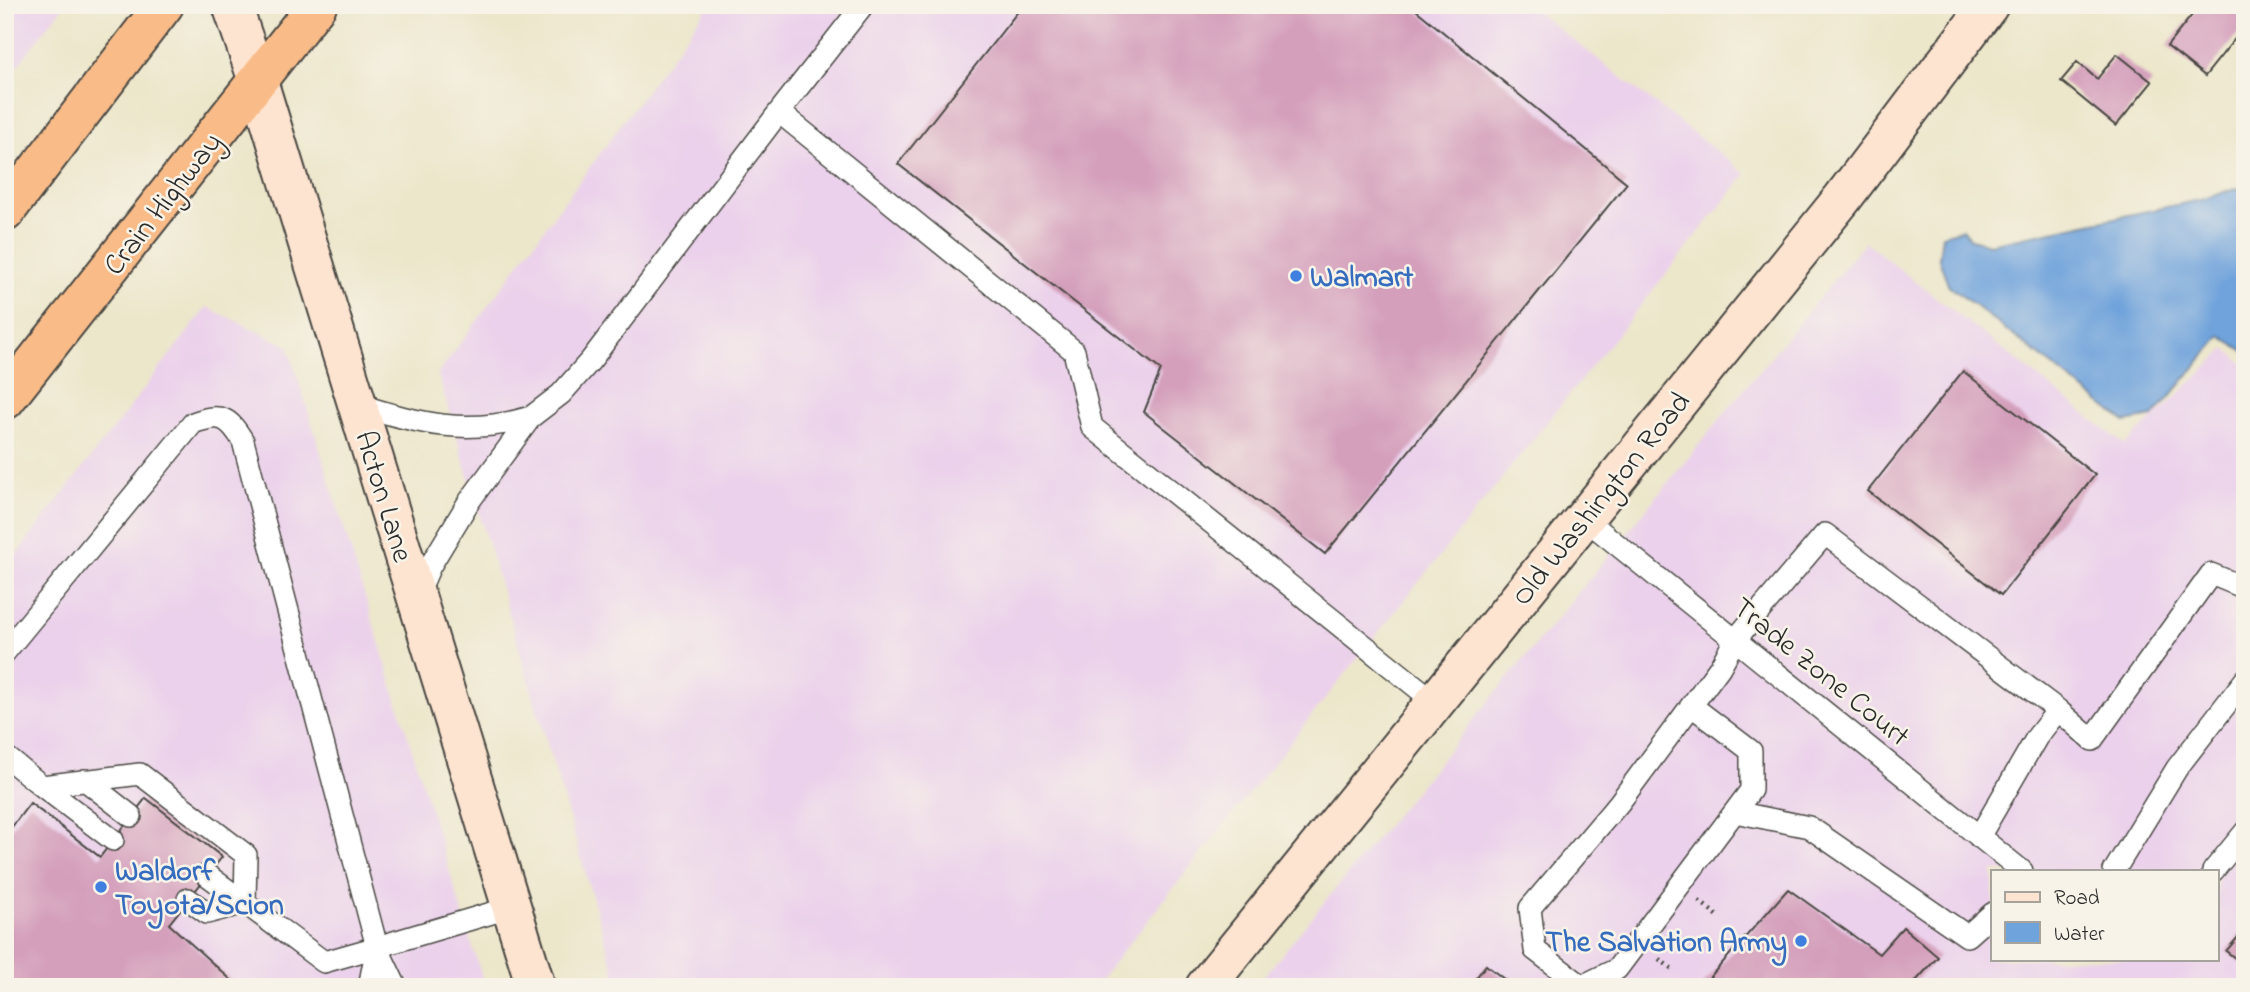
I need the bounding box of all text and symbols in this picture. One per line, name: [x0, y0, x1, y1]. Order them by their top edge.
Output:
street label: Crain Highway: [94, 124, 235, 286]
place label: Walmart: [1310, 257, 1414, 301]
marker: Walmart: [1288, 268, 1304, 284]
street label: Old Washington Road: [1502, 383, 1703, 617]
street label: Acton Lane: [341, 426, 423, 569]
street label: Trade Zone Court: [1722, 588, 1918, 759]
place label: Waldorf Toyota/Scion: [115, 851, 284, 929]
legend: [1991, 870, 2218, 960]
marker: Waldorf Toyota/Scion: [93, 879, 109, 895]
text: Road: [2054, 884, 2100, 914]
text: Water: [2054, 920, 2105, 950]
place label: The Salvation Army: [1545, 922, 1787, 966]
marker: The Salvation Army: [1793, 933, 1809, 949]

